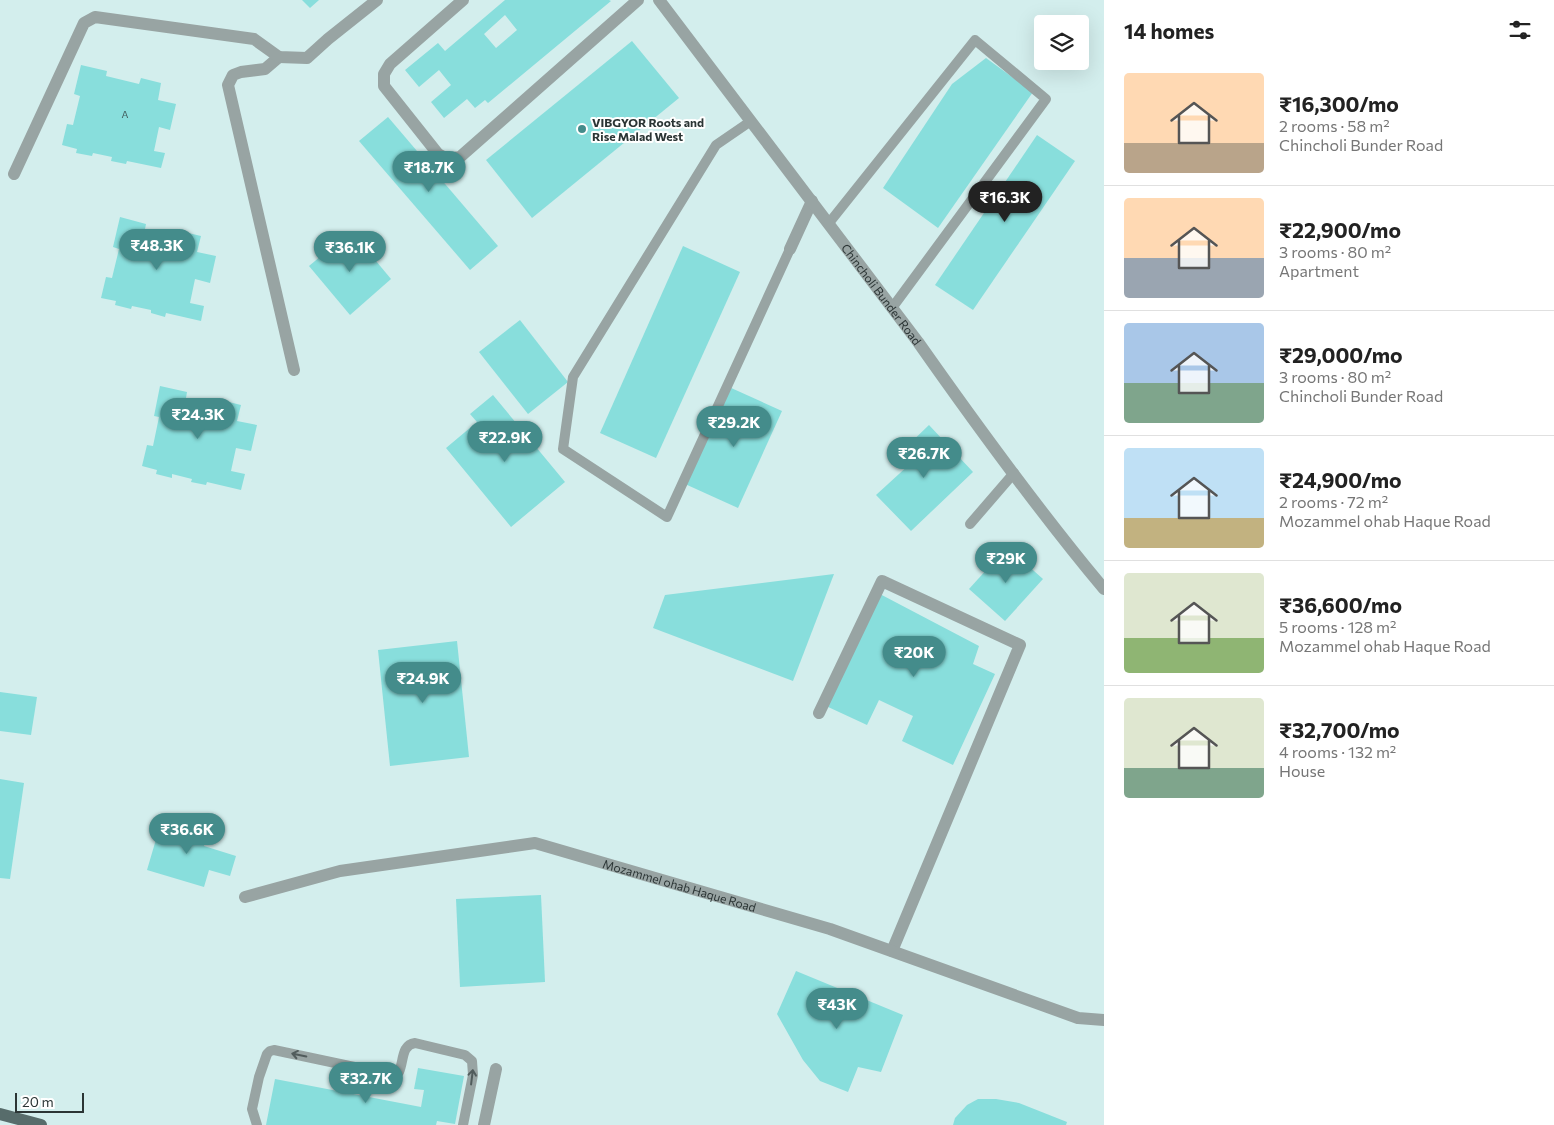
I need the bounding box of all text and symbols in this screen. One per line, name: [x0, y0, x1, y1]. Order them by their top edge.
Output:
map controls: [1034, 15, 1089, 70]
button: layers: [1034, 15, 1089, 70]
icon: filters: [1506, 16, 1534, 44]
text: 14 homes: [1124, 18, 1214, 43]
text: ₹16,300/mo: [1279, 91, 1399, 116]
icon: home: [1164, 93, 1224, 153]
house number: A: [122, 108, 129, 120]
place label: VIBGYOR Roots and Rise Malad West: [592, 115, 704, 143]
text: 2 rooms · 58 m²: [1279, 116, 1390, 135]
marker: VIBGYOR Roots and Rise Malad West: [576, 123, 588, 135]
text: Chincholi Bunder Road: [1279, 135, 1443, 154]
pin: ₹18.7K: [388, 150, 470, 193]
text: ₹18.7K: [404, 157, 454, 176]
pin: ₹16.3K: [964, 180, 1046, 223]
text: ₹16.3K: [979, 187, 1031, 206]
text: ₹22,900/mo: [1279, 217, 1401, 242]
icon: home: [1164, 218, 1224, 278]
pin: ₹48.3K: [116, 228, 198, 271]
pin: ₹36.1K: [309, 230, 391, 273]
text: ₹48.3K: [130, 235, 184, 254]
text: ₹36.1K: [325, 237, 375, 256]
street label: Chincholi Bunder Road: [839, 241, 925, 348]
text: 3 rooms · 80 m²: [1279, 242, 1391, 261]
text: Apartment: [1279, 261, 1359, 280]
text: ₹29,000/mo: [1279, 342, 1403, 367]
icon: home: [1164, 343, 1224, 403]
text: 3 rooms · 80 m²: [1279, 367, 1391, 386]
text: Chincholi Bunder Road: [1279, 386, 1443, 405]
pin: ₹24.3K: [157, 398, 239, 440]
text: ₹24.3K: [171, 404, 225, 423]
pin: ₹29.2K: [693, 406, 775, 448]
text: ₹29.2K: [707, 412, 761, 431]
pin: ₹22.9K: [464, 420, 546, 463]
text: ₹22.9K: [478, 427, 532, 446]
pin: ₹26.7K: [883, 436, 965, 479]
text: ₹26.7K: [898, 443, 950, 462]
text: ₹24,900/mo: [1279, 467, 1402, 492]
icon: home: [1164, 468, 1224, 528]
text: 2 rooms · 72 m²: [1279, 492, 1388, 511]
text: Mozammel ohab Haque Road: [1279, 511, 1491, 530]
pin: ₹29K: [976, 542, 1036, 584]
text: ₹29K: [986, 548, 1026, 567]
text: ₹36,600/mo: [1279, 592, 1402, 617]
icon: home: [1164, 593, 1224, 653]
text: 5 rooms · 128 m²: [1279, 617, 1396, 636]
pin: ₹20K: [884, 636, 944, 678]
text: Mozammel ohab Haque Road: [1279, 636, 1491, 655]
text: ₹20K: [894, 642, 934, 661]
pin: ₹24.9K: [382, 662, 464, 704]
text: ₹24.9K: [396, 668, 450, 687]
text: ₹32,700/mo: [1279, 717, 1400, 742]
icon: home: [1164, 718, 1224, 778]
text: 4 rooms · 132 m²: [1279, 742, 1396, 761]
text: House: [1279, 761, 1325, 780]
pin: ₹36.6K: [146, 812, 228, 855]
text: ₹36.6K: [160, 819, 214, 838]
street label: Mozammel ohab Haque Road: [601, 856, 758, 914]
pin: ₹43K: [807, 988, 867, 1030]
text: ₹43K: [817, 994, 857, 1013]
one-way arrow: [292, 1050, 308, 1060]
pin: ₹32.7K: [325, 1062, 407, 1104]
text: ₹32.7K: [340, 1068, 392, 1087]
one-way arrow: [467, 1070, 477, 1086]
scale bar: [15, 1090, 84, 1113]
text: 20 m: [22, 1093, 54, 1110]

